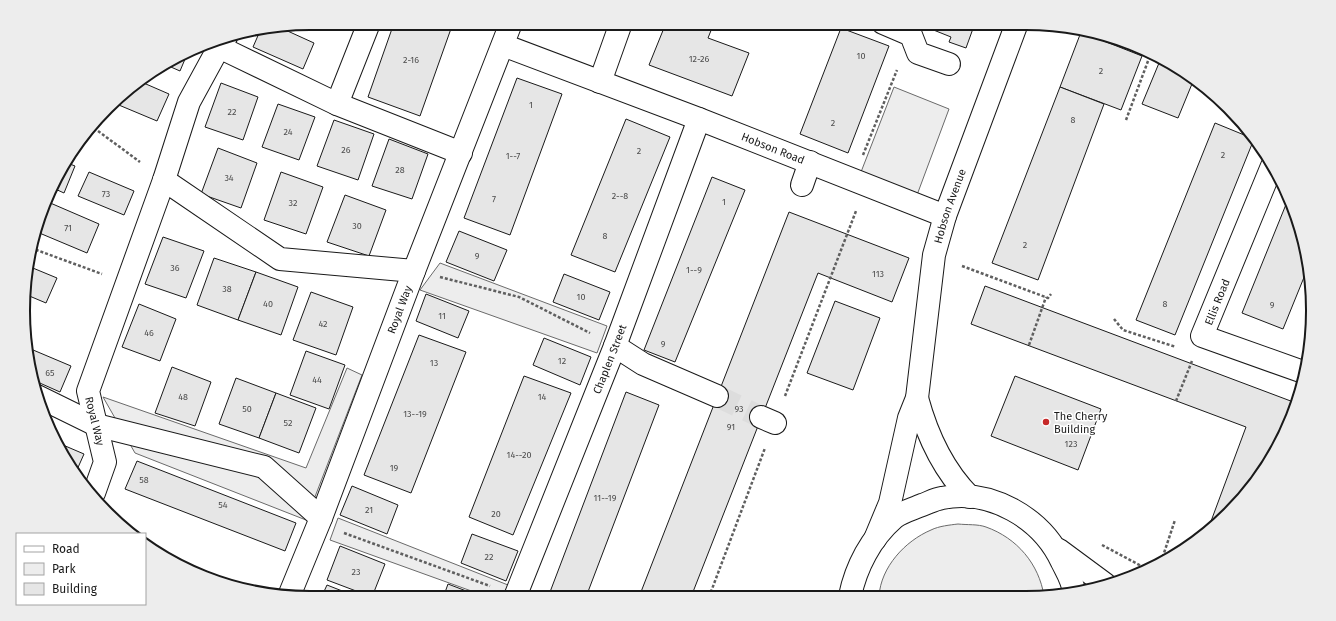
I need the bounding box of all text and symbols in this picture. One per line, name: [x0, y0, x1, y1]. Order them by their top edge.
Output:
house number: 10: [857, 51, 865, 61]
house number: 12-26: [689, 54, 710, 64]
house number: 2-16: [403, 55, 419, 65]
house number: 2: [1099, 66, 1103, 76]
house number: 1: [529, 100, 533, 110]
house number: 22: [228, 107, 236, 117]
house number: 8: [1071, 115, 1076, 125]
house number: 2: [831, 118, 835, 128]
house number: 24: [283, 127, 293, 137]
street label: Hobson Road: [739, 130, 806, 167]
house number: 26: [341, 145, 351, 155]
house number: 2: [637, 146, 641, 156]
house number: 2: [1221, 150, 1225, 160]
house number: 1--7: [506, 151, 520, 161]
house number: 28: [395, 165, 405, 175]
street label: Hobson Avenue: [932, 167, 969, 245]
house number: 34: [224, 173, 234, 183]
house number: 73: [102, 189, 110, 199]
house number: 2--8: [612, 191, 628, 201]
house number: 7: [492, 194, 496, 204]
house number: 1: [722, 197, 726, 207]
house number: 32: [289, 198, 297, 208]
house number: 30: [352, 221, 362, 231]
house number: 71: [64, 223, 72, 233]
house number: 8: [603, 231, 608, 241]
house number: 2: [1023, 240, 1027, 250]
house number: 9: [475, 251, 480, 261]
house number: 36: [170, 263, 180, 273]
house number: 1--9: [686, 265, 702, 275]
house number: 113: [872, 269, 884, 279]
street label: Ellis Road: [1202, 277, 1233, 327]
street label: Royal Way: [385, 283, 415, 336]
house number: 38: [222, 284, 232, 294]
house number: 10: [577, 292, 585, 302]
house number: 40: [263, 299, 273, 309]
house number: 8: [1163, 299, 1168, 309]
house number: 9: [1270, 300, 1275, 310]
house number: 11: [438, 311, 446, 321]
house number: 42: [318, 319, 328, 329]
street label: Chaplen Street: [591, 323, 629, 396]
house number: 46: [144, 328, 154, 338]
house number: 9: [661, 339, 666, 349]
house number: 12: [558, 356, 566, 366]
house number: 13: [430, 358, 438, 368]
house number: 65: [45, 368, 55, 378]
house number: 44: [312, 375, 322, 385]
house number: 48: [178, 392, 188, 402]
house number: 14: [538, 392, 547, 402]
street label: Royal Way: [82, 395, 107, 448]
house number: 50: [242, 404, 252, 414]
house number: 93: [734, 404, 744, 414]
house number: 13--19: [403, 409, 427, 419]
place label: The Cherry Building: [1054, 410, 1108, 436]
marker: The Cherry Building: [1041, 417, 1051, 427]
house number: 52: [284, 418, 292, 428]
house number: 91: [727, 422, 735, 432]
house number: 123: [1065, 439, 1077, 449]
house number: 14--20: [507, 450, 531, 460]
house number: 19: [390, 463, 399, 473]
house number: 58: [139, 475, 149, 485]
house number: 11--19: [594, 493, 617, 503]
house number: 54: [218, 500, 228, 510]
house number: 21: [365, 505, 373, 515]
house number: 20: [491, 509, 501, 519]
legend: [16, 533, 146, 605]
text: Road: [52, 542, 80, 556]
house number: 22: [485, 552, 493, 562]
text: Park: [52, 562, 76, 576]
house number: 23: [352, 567, 360, 577]
text: Building: [52, 582, 98, 596]

